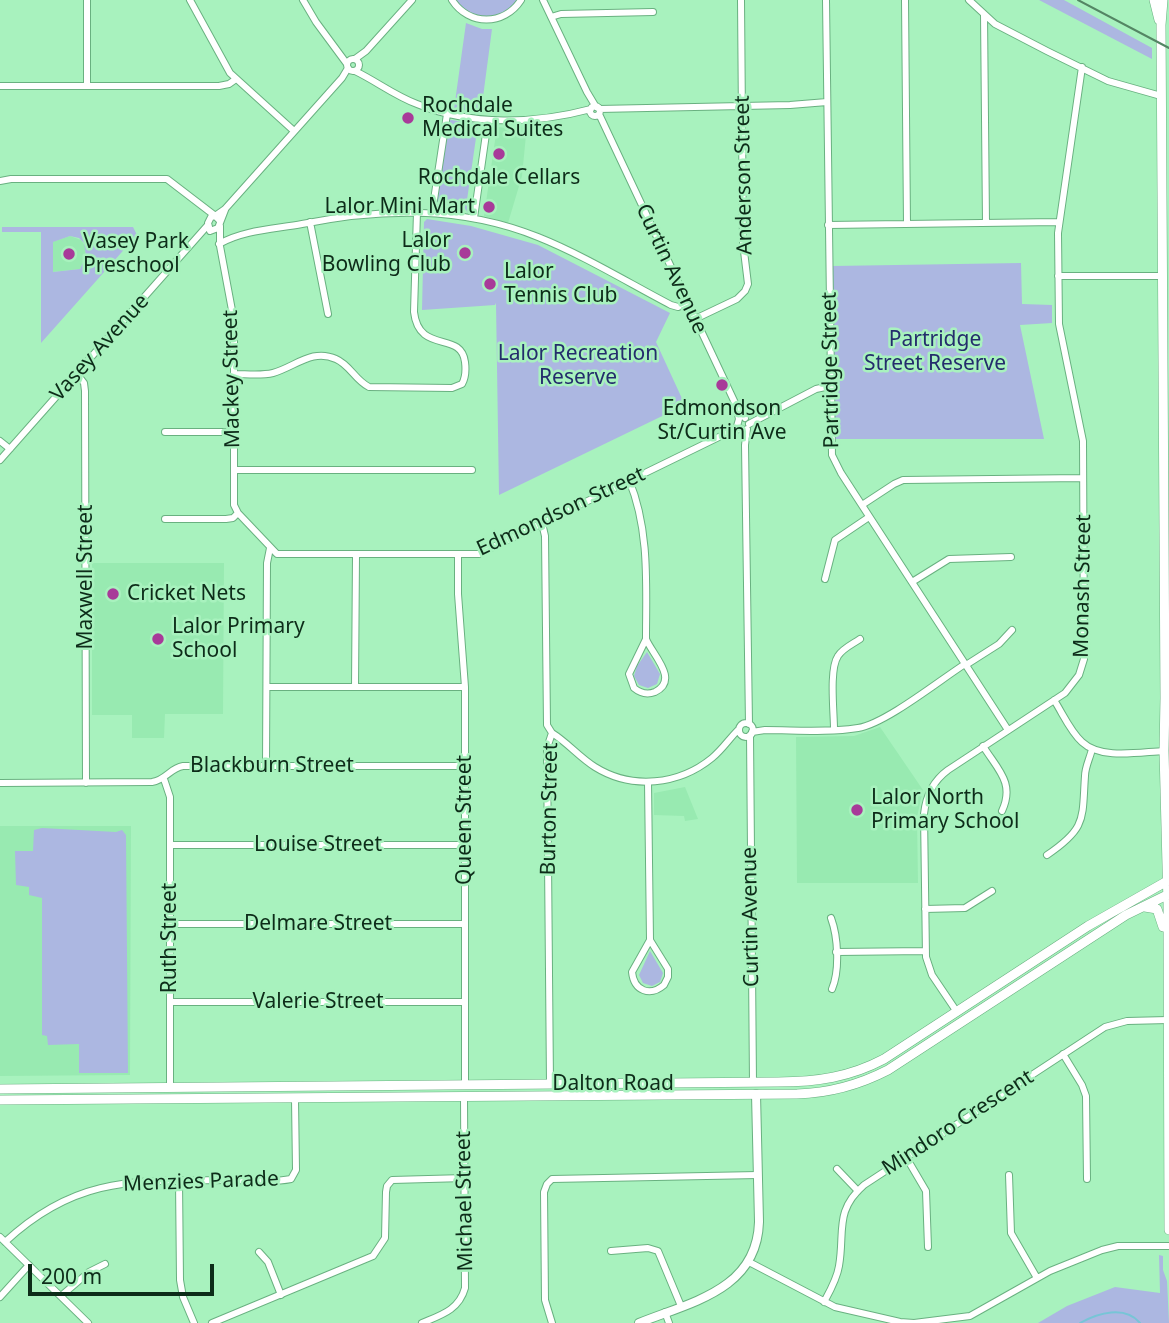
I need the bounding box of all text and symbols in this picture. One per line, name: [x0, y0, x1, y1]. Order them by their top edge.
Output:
place label: Rochdale Medical Suites: [422, 93, 563, 143]
street label: Anderson Street: [730, 95, 758, 255]
marker: Rochdale Medical Suites: [400, 110, 416, 126]
marker: Rochdale Cellars: [491, 146, 507, 162]
place label: Rochdale Cellars: [418, 165, 580, 191]
place label: Lalor Mini Mart: [325, 194, 475, 220]
marker: Lalor Mini Mart: [481, 199, 497, 215]
street label: Curtin Avenue: [630, 200, 712, 338]
place label: Lalor Bowling Club: [322, 228, 451, 278]
place label: Vasey Park Preschool: [83, 229, 189, 279]
marker: Lalor Bowling Club: [457, 245, 473, 261]
marker: Vasey Park Preschool: [61, 246, 77, 262]
place label: Lalor Tennis Club: [504, 259, 618, 309]
marker: Lalor Tennis Club: [482, 276, 498, 292]
street label: Vasey Avenue: [45, 289, 155, 407]
street label: Partridge Street: [817, 291, 845, 449]
street label: Mackey Street: [218, 310, 246, 448]
park label: Partridge Street Reserve: [864, 327, 1006, 377]
park label: Lalor Recreation Reserve: [498, 341, 658, 391]
marker: Edmondson St/Curtin Ave: [714, 377, 730, 393]
place label: Edmondson St/Curtin Ave: [657, 396, 787, 446]
street label: Edmondson Street: [473, 462, 649, 562]
street label: Maxwell Street: [73, 504, 99, 650]
street label: Monash Street: [1069, 514, 1097, 658]
place label: Cricket Nets: [127, 581, 246, 607]
marker: Cricket Nets: [105, 586, 121, 602]
place label: Lalor Primary School: [172, 614, 305, 664]
marker: Lalor Primary School: [150, 631, 166, 647]
street label: Burton Street: [536, 742, 564, 876]
street label: Blackburn Street: [190, 753, 354, 779]
street label: Queen Street: [452, 755, 478, 885]
place label: Lalor North Primary School: [871, 785, 1019, 835]
marker: Lalor North Primary School: [849, 802, 865, 818]
street label: Louise Street: [254, 832, 382, 858]
street label: Curtin Avenue: [737, 847, 765, 987]
street label: Ruth Street: [157, 883, 183, 993]
street label: Delmare Street: [244, 911, 392, 937]
street label: Valerie Street: [252, 989, 384, 1015]
street label: Mindoro Crescent: [878, 1065, 1038, 1181]
street label: Dalton Road: [552, 1071, 674, 1097]
street label: Michael Street: [451, 1130, 479, 1272]
street label: Menzies Parade: [123, 1167, 279, 1197]
scale bar: [32, 1250, 217, 1294]
text: 200 m: [41, 1262, 102, 1290]

